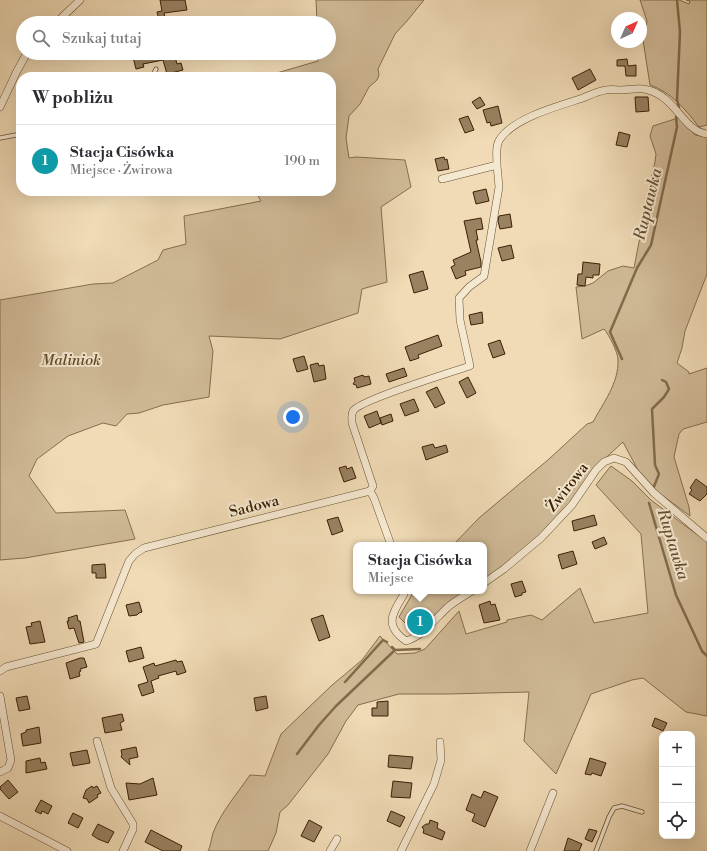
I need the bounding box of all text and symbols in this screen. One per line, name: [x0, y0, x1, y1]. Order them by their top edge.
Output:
north arrow: [611, 12, 647, 48]
search box: [16, 16, 336, 60]
icon: search: [30, 27, 52, 49]
text: Szukaj tutaj: [62, 29, 142, 48]
text: W pobliżu: [32, 87, 113, 109]
text: Stacja Cisówka: [70, 143, 174, 162]
text: 1: [42, 153, 48, 169]
text: 190 m: [284, 153, 320, 169]
text: Miejsce · Żwirowa: [70, 162, 173, 178]
water label: Ruptawka: [629, 166, 667, 243]
park label: Maliniok: [41, 351, 101, 370]
your location: [283, 407, 303, 427]
street label: Żwirowa: [541, 458, 593, 516]
street label: Sadowa: [227, 491, 282, 522]
water label: Ruptawka: [652, 505, 693, 582]
popup: [353, 542, 487, 594]
text: Stacja Cisówka: [368, 551, 472, 570]
text: Miejsce: [368, 570, 413, 586]
pin: 1: [407, 607, 433, 637]
map controls: [659, 731, 695, 839]
button: +: [659, 731, 695, 767]
button: −: [659, 767, 695, 803]
button: locate: [659, 803, 695, 839]

